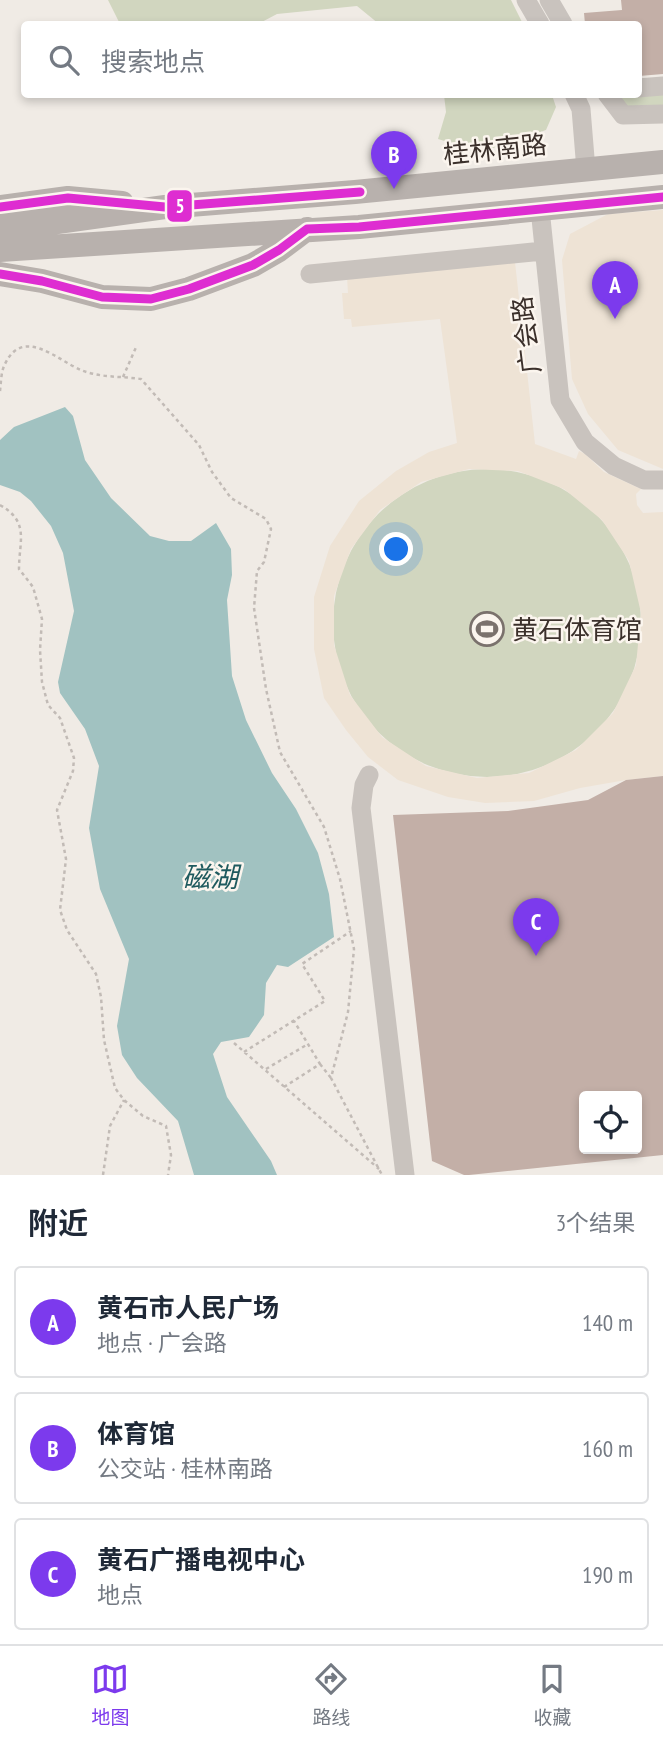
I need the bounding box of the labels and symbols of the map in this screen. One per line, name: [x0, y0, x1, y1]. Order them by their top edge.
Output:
street label: 桂林南路: [442, 127, 548, 171]
pin: B: [371, 131, 417, 189]
line badge: 5: [166, 189, 193, 223]
text: 5: [175, 194, 185, 218]
pin: A: [592, 261, 638, 319]
street label: 广会路: [505, 294, 547, 376]
your location: [379, 532, 413, 566]
sports icon: 黄石体育馆: [468, 610, 506, 648]
place label: 黄石体育馆: [512, 613, 642, 646]
water label: 磁湖: [182, 858, 242, 895]
pin: C: [513, 898, 559, 956]

